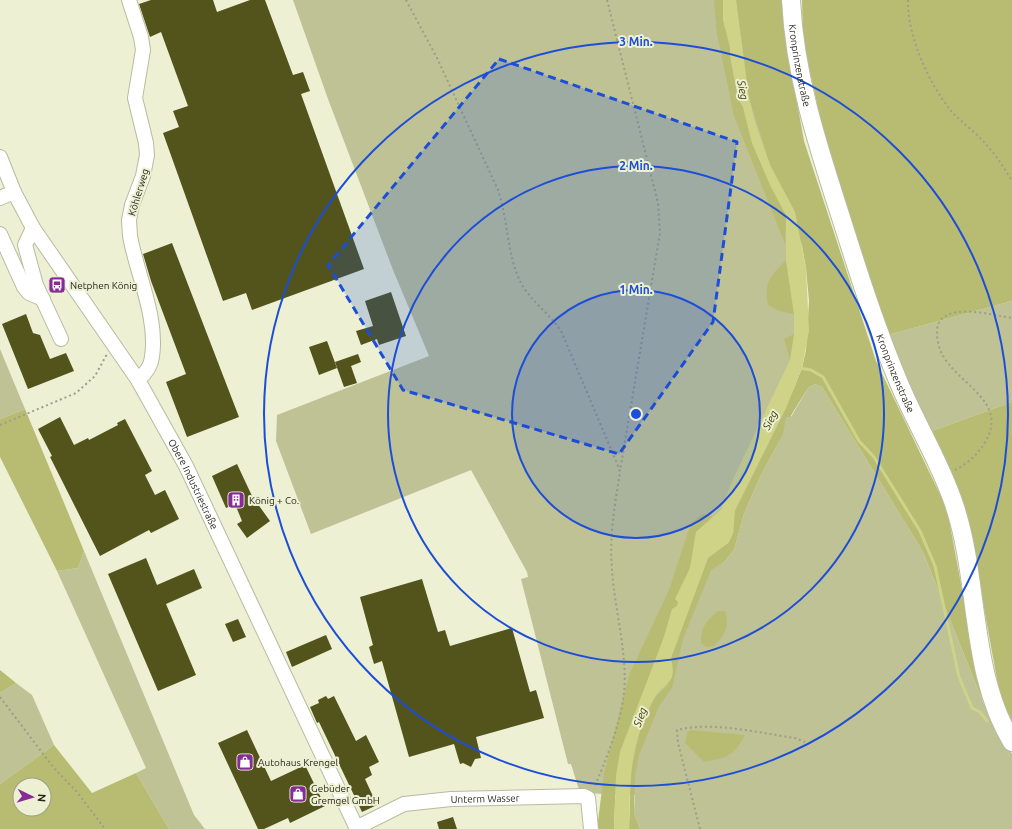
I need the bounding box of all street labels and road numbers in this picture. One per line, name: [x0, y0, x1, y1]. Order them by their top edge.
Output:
street label: Kronprinzenstraße: [787, 24, 813, 108]
street label: Köhlerweg: [126, 167, 151, 217]
street label: Kronprinzenstraße: [874, 333, 917, 414]
street label: Obere Industriestraße: [166, 437, 220, 531]
street label: Unterm Wasser: [450, 792, 520, 805]

